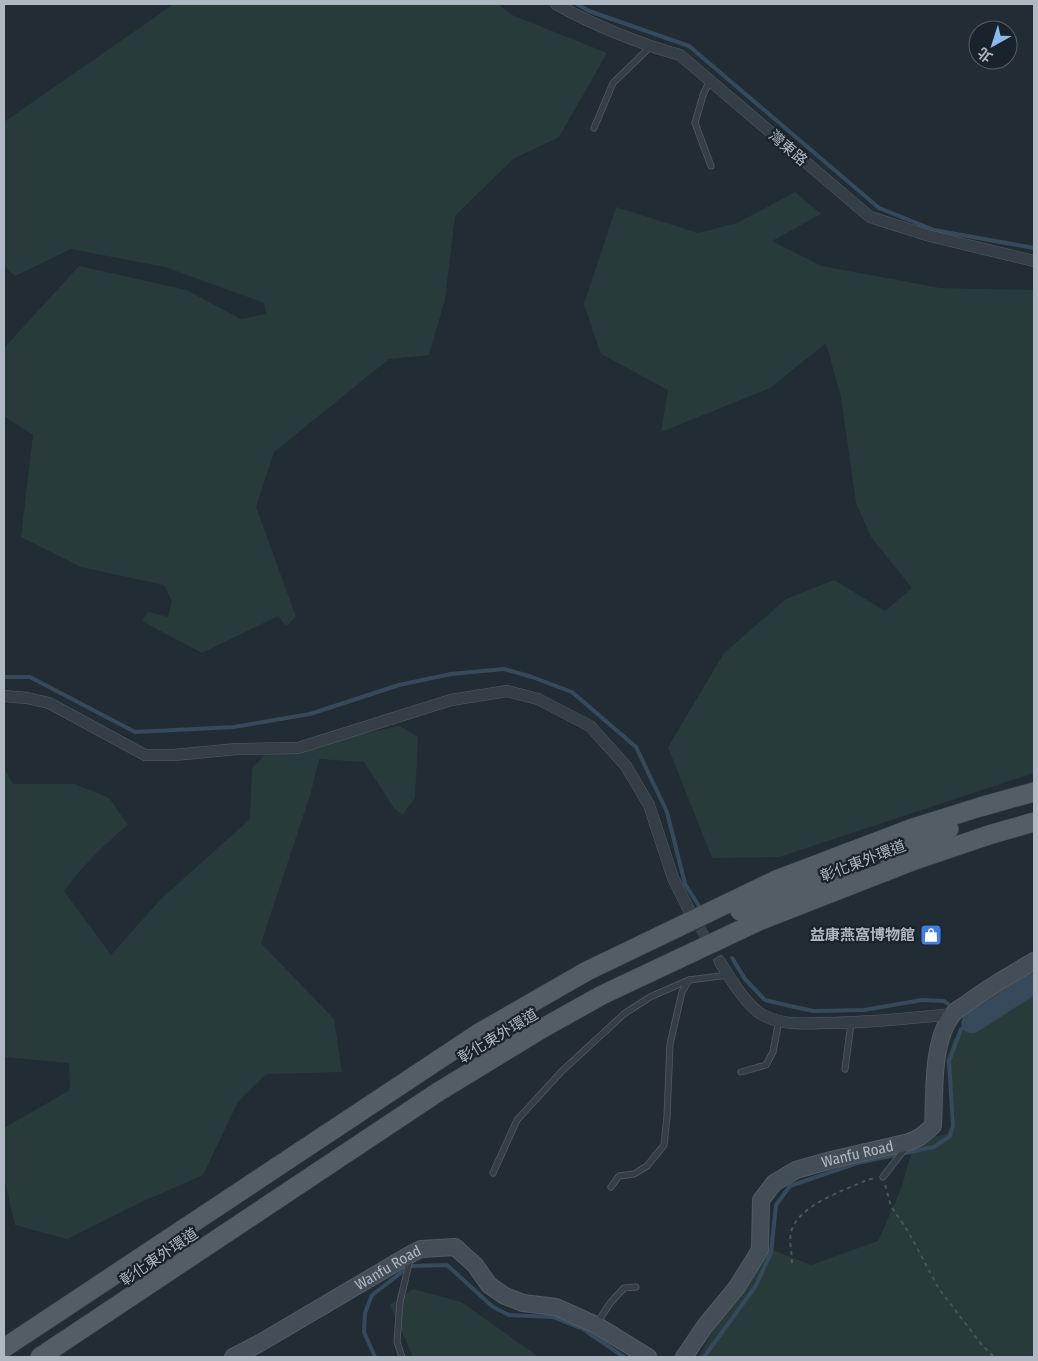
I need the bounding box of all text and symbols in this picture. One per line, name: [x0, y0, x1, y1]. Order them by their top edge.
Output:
north arrow: [968, 20, 1018, 70]
text: 北: [974, 44, 996, 66]
street label: 灣東路: [765, 126, 811, 170]
street label: 彰化東外環道: [818, 836, 908, 886]
shop icon: 益康燕窩博物館: [919, 923, 943, 947]
place label: 益康燕窩博物館: [810, 926, 915, 944]
street label: 彰化東外環道: [455, 1005, 541, 1067]
street label: Wanfu Road: [819, 1137, 895, 1171]
street label: 彰化東外環道: [117, 1224, 201, 1290]
street label: Wanfu Road: [352, 1242, 424, 1294]

